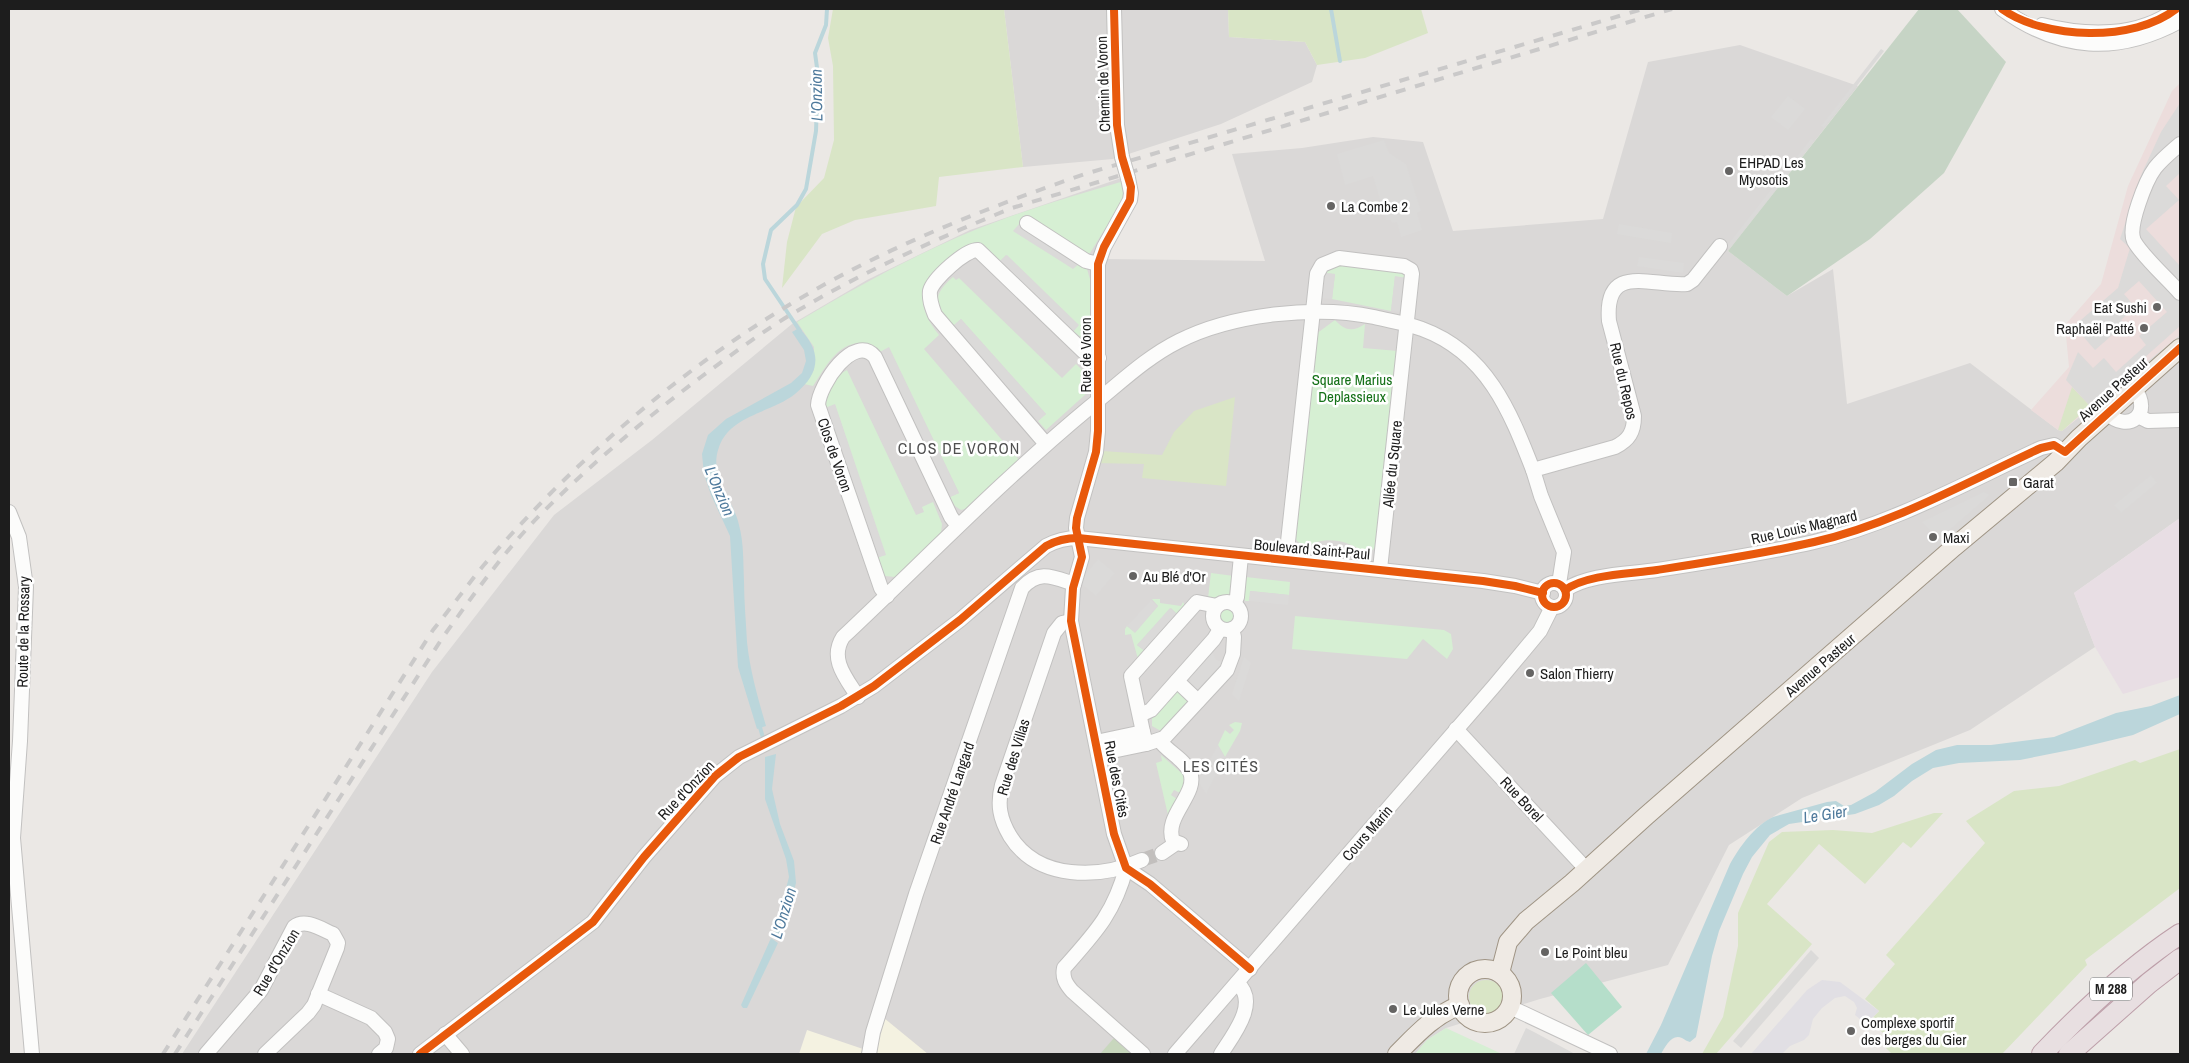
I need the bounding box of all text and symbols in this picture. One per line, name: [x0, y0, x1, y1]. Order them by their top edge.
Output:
street label: Chemin de Voron: [1091, 36, 1115, 132]
water label: L'Onzion: [805, 69, 827, 121]
place label: EHPAD Les Myosotis: [1739, 152, 1804, 190]
marker: EHPAD Les Myosotis: [1723, 165, 1735, 177]
place label: La Combe 2: [1341, 196, 1408, 217]
marker: La Combe 2: [1325, 200, 1337, 212]
place label: Eat Sushi: [2094, 297, 2147, 318]
marker: Eat Sushi: [2151, 301, 2163, 313]
street label: Rue de Voron: [1075, 317, 1096, 393]
place label: Raphaël Patté: [2056, 318, 2134, 339]
marker: Raphaël Patté: [2138, 322, 2150, 334]
street label: Rue du Repos: [1605, 340, 1643, 422]
street label: Avenue Pasteur: [2073, 352, 2152, 427]
park label: Square Marius Deplassieux: [1312, 369, 1392, 407]
street label: Clos de Voron: [812, 415, 858, 495]
street label: Allée du Square: [1377, 419, 1407, 510]
district label: CLOS DE VORON: [898, 437, 1020, 459]
water label: L'Onzion: [700, 463, 740, 519]
place label: Garat: [2023, 472, 2054, 493]
marker: Garat: [2007, 476, 2019, 488]
street label: Rue Louis Magnard: [1749, 505, 1859, 549]
place label: Maxi: [1943, 527, 1970, 548]
marker: Maxi: [1927, 531, 1939, 543]
street label: Boulevard Saint-Paul: [1253, 533, 1371, 565]
place label: Au Blé d'Or: [1142, 566, 1206, 587]
marker: Au Blé d'Or: [1127, 570, 1139, 582]
street label: Route de la Rossary: [12, 575, 34, 688]
street label: Avenue Pasteur: [1779, 628, 1860, 702]
place label: Salon Thierry: [1540, 663, 1614, 684]
marker: Salon Thierry: [1524, 667, 1536, 679]
street label: Rue des Villas: [991, 716, 1035, 798]
street label: Rue André Langard: [925, 739, 979, 847]
street label: Rue des Cités: [1099, 739, 1135, 819]
street label: Rue d'Onzion: [653, 755, 719, 825]
district label: LES CITÉS: [1183, 755, 1259, 777]
street label: Rue Borel: [1496, 772, 1548, 826]
water label: Le Gier: [1802, 800, 1849, 828]
street label: Cours Marin: [1337, 801, 1397, 865]
water label: L'Onzion: [765, 885, 801, 941]
street label: Rue d'Onzion: [248, 925, 304, 999]
place label: Le Point bleu: [1555, 942, 1628, 963]
marker: Le Point bleu: [1539, 946, 1551, 958]
road number: M 288: [2090, 978, 2132, 1001]
place label: Le Jules Verne: [1403, 999, 1485, 1020]
marker: Le Jules Verne: [1387, 1003, 1399, 1015]
place label: Complexe sportif des berges du Gier: [1861, 1012, 1966, 1050]
marker: Complexe sportif des berges du Gier: [1845, 1025, 1857, 1037]

